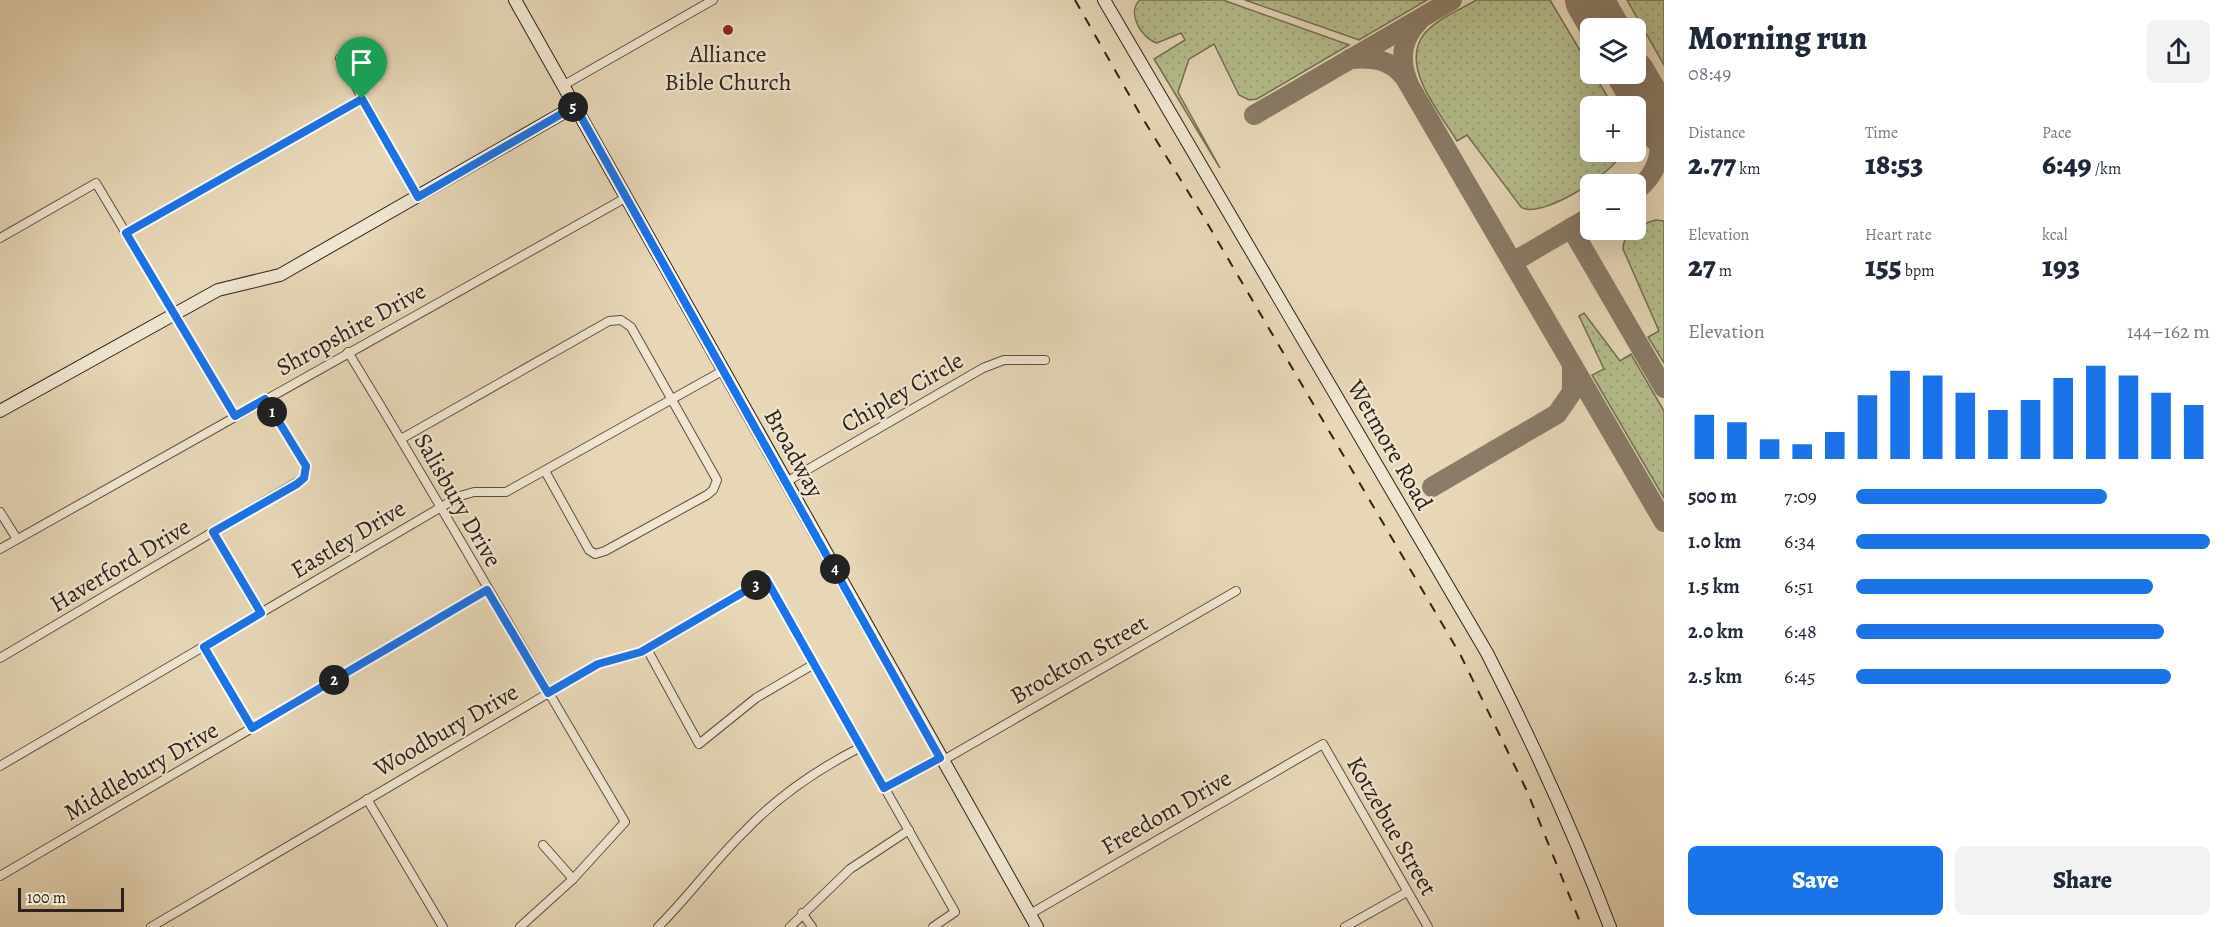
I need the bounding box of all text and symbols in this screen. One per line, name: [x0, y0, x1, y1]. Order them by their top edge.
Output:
text: Morning run: [1688, 15, 1867, 60]
map controls: [1580, 18, 1646, 240]
button: layers: [1580, 18, 1646, 84]
button: share: [2147, 20, 2210, 83]
marker: Alliance Bible Church: [721, 23, 735, 37]
pin: [336, 37, 387, 99]
place label: Alliance Bible Church: [664, 38, 792, 98]
icon: arrive: [345, 46, 378, 79]
text: 08:49: [1688, 60, 1731, 87]
pin: 5: [558, 92, 588, 122]
text: 5: [570, 96, 576, 118]
button: +: [1580, 96, 1646, 162]
text: Distance: [1688, 122, 1745, 144]
text: Time: [1865, 122, 1898, 144]
text: Pace: [2042, 122, 2072, 144]
text: 2.77: [1688, 144, 1736, 184]
text: 18:53: [1865, 144, 1923, 184]
text: 6:49: [2042, 144, 2092, 184]
text: km: [1736, 158, 1761, 180]
text: /km: [2092, 158, 2121, 180]
button: −: [1580, 174, 1646, 240]
text: Elevation: [1688, 224, 1749, 246]
text: Heart rate: [1865, 224, 1932, 246]
text: kcal: [2042, 224, 2068, 246]
text: 27: [1688, 246, 1716, 286]
text: 155: [1865, 246, 1901, 286]
text: 193: [2042, 246, 2080, 286]
text: m: [1716, 260, 1732, 282]
text: bpm: [1901, 260, 1935, 282]
street label: Shropshire Drive: [270, 275, 432, 383]
text: Elevation: [1688, 318, 1765, 345]
text: 144–162 m: [2127, 318, 2210, 345]
street label: Chipley Circle: [835, 344, 969, 440]
street label: Wetmore Road: [1339, 373, 1440, 516]
pin: 1: [257, 397, 287, 427]
text: 1: [269, 401, 275, 423]
street label: Broadway: [756, 403, 832, 503]
street label: Salisbury Drive: [407, 427, 509, 573]
text: 500 m: [1688, 483, 1737, 510]
text: 7:09: [1784, 483, 1817, 510]
street label: Eastley Drive: [285, 492, 411, 586]
street label: Haverford Drive: [44, 510, 196, 620]
text: 1.0 km: [1688, 528, 1741, 555]
text: 6:34: [1784, 528, 1815, 555]
pin: 4: [820, 554, 850, 584]
text: 4: [831, 558, 839, 580]
pin: 3: [741, 570, 771, 600]
text: 1.5 km: [1688, 573, 1740, 600]
text: 6:51: [1784, 573, 1813, 600]
text: 3: [753, 574, 759, 596]
street label: Brockton Street: [1004, 607, 1154, 711]
text: 2.0 km: [1688, 618, 1744, 645]
text: 6:48: [1784, 618, 1817, 645]
text: 2.5 km: [1688, 663, 1742, 690]
text: 6:45: [1784, 663, 1816, 690]
pin: 2: [319, 665, 349, 695]
text: 2: [330, 669, 338, 691]
street label: Woodbury Drive: [367, 676, 524, 785]
street label: Middlebury Drive: [58, 714, 224, 828]
street label: Kotzebue Street: [1339, 751, 1445, 901]
street label: Freedom Drive: [1095, 762, 1237, 862]
button: Save: [1688, 846, 1943, 915]
button: Share: [1955, 846, 2210, 915]
scale bar: [18, 885, 124, 912]
text: 100 m: [27, 887, 66, 909]

